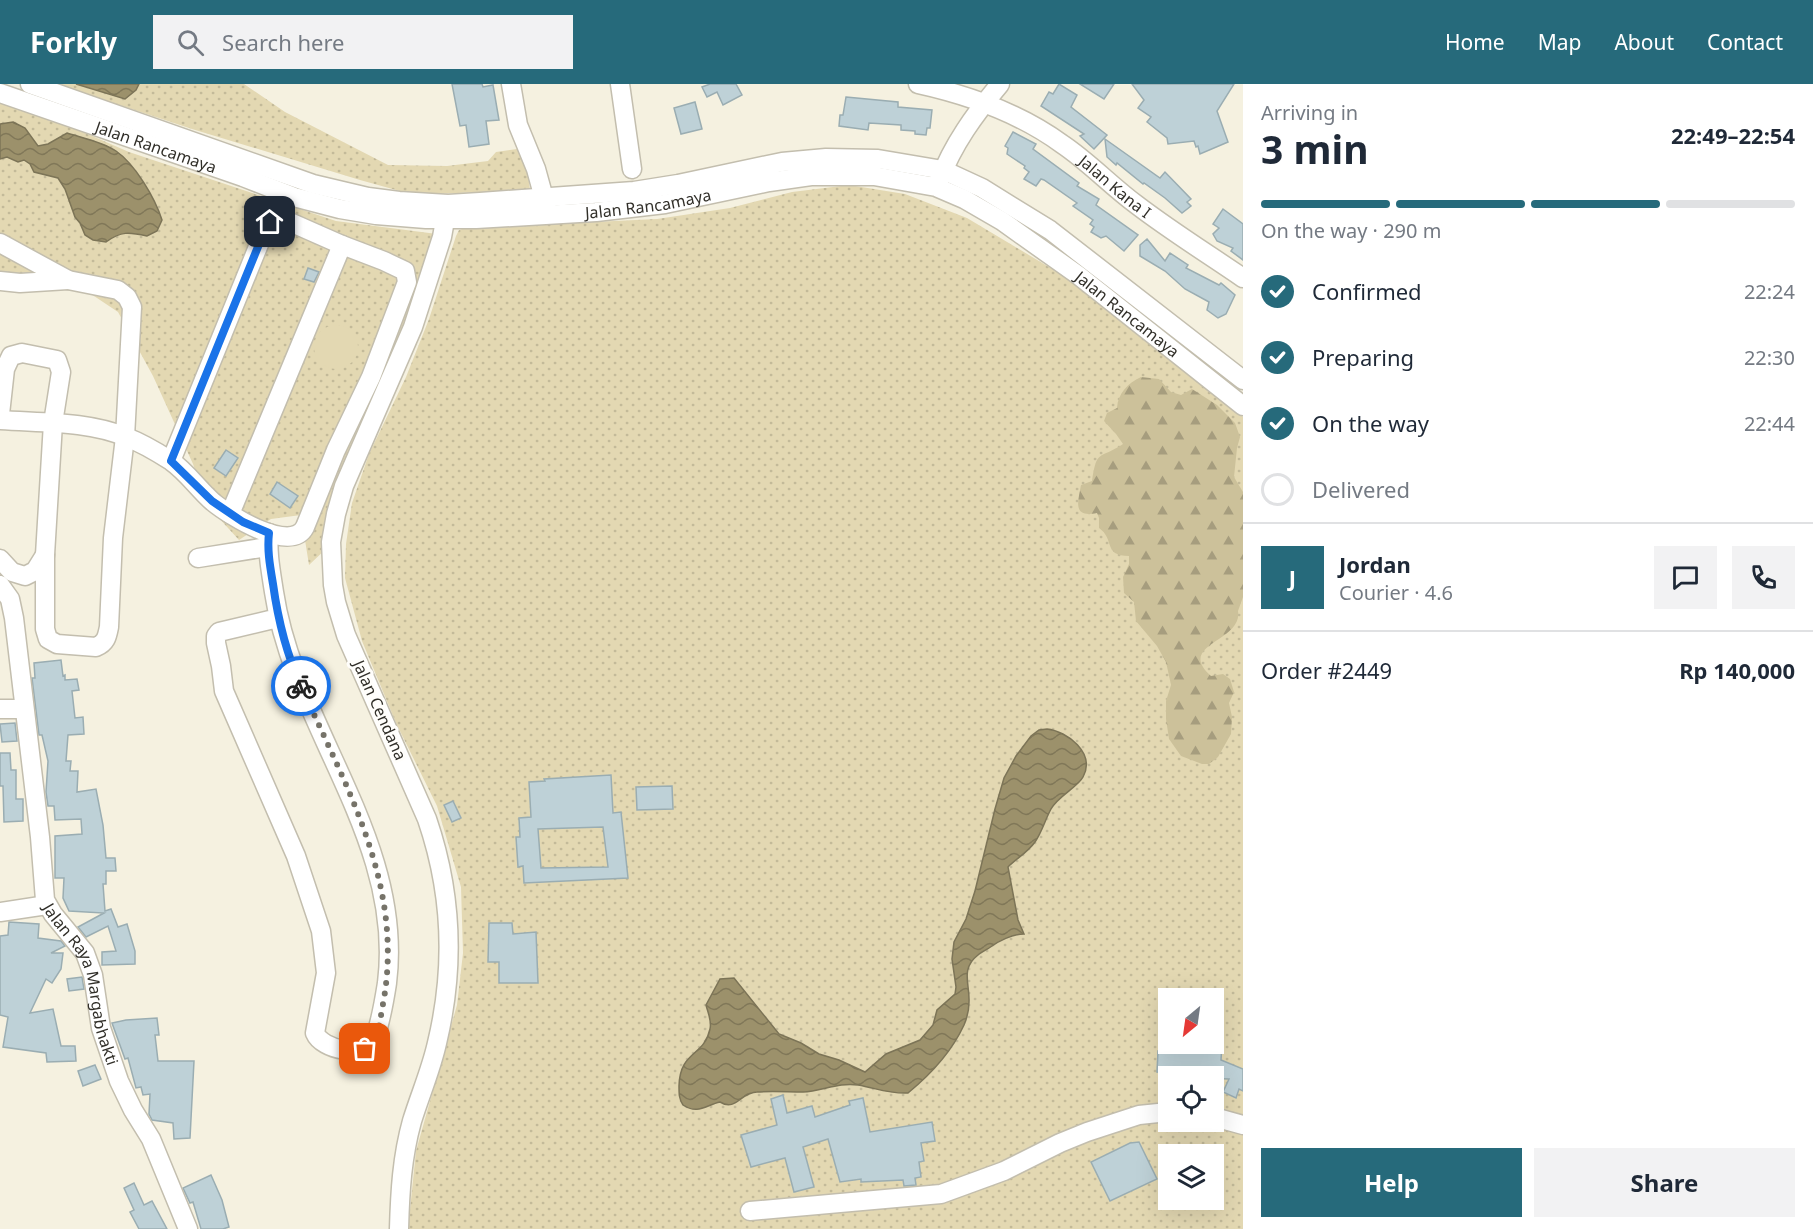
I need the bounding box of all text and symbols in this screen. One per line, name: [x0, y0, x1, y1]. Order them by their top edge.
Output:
search box: [153, 15, 573, 69]
text: Forkly: [30, 23, 117, 61]
icon: search: [174, 26, 207, 59]
text: Search here: [222, 27, 345, 57]
text: Home: [1445, 28, 1505, 56]
text: Map: [1538, 28, 1581, 56]
text: About: [1614, 28, 1674, 56]
text: Contact: [1707, 28, 1783, 56]
text: Arriving in: [1261, 99, 1358, 126]
street label: Jalan Rancamaya: [90, 115, 220, 178]
text: 22:49–22:54: [1671, 120, 1795, 150]
text: 3 min: [1261, 122, 1368, 175]
street label: Jalan Kana I: [1073, 149, 1156, 223]
street label: Jalan Rancamaya: [583, 184, 713, 224]
pin: [244, 196, 295, 247]
icon: home: [253, 205, 286, 238]
text: On the way · 290 m: [1261, 217, 1441, 244]
street label: Jalan Rancamaya: [1069, 265, 1184, 362]
icon: check: [1261, 275, 1294, 308]
text: Confirmed: [1312, 276, 1422, 306]
text: 22:24: [1744, 278, 1795, 305]
icon: check: [1261, 341, 1294, 374]
text: Preparing: [1312, 342, 1414, 372]
text: 22:30: [1744, 344, 1795, 371]
icon: check: [1261, 407, 1294, 440]
text: On the way: [1312, 408, 1429, 438]
text: 22:44: [1744, 410, 1795, 437]
text: Delivered: [1312, 474, 1410, 504]
button: chat: [1654, 546, 1717, 609]
button: phone: [1732, 546, 1795, 609]
text: Jordan: [1339, 549, 1411, 579]
text: J: [1289, 562, 1296, 592]
text: Courier · 4.6: [1339, 579, 1453, 606]
street label: Jalan Cendana: [347, 655, 412, 763]
text: Order #2449: [1261, 655, 1392, 685]
text: Rp 140,000: [1679, 655, 1795, 685]
courier: [271, 656, 331, 716]
icon: bike: [285, 670, 318, 703]
street label: Jalan Raya Margabhakti: [37, 897, 124, 1068]
north arrow: [1158, 988, 1224, 1054]
map controls: [1158, 988, 1224, 1210]
pin: [339, 1023, 390, 1074]
icon: bag: [348, 1032, 381, 1065]
button: locate: [1158, 1066, 1224, 1132]
button: layers: [1158, 1144, 1224, 1210]
button: Help: [1261, 1148, 1522, 1217]
button: Share: [1534, 1148, 1795, 1217]

